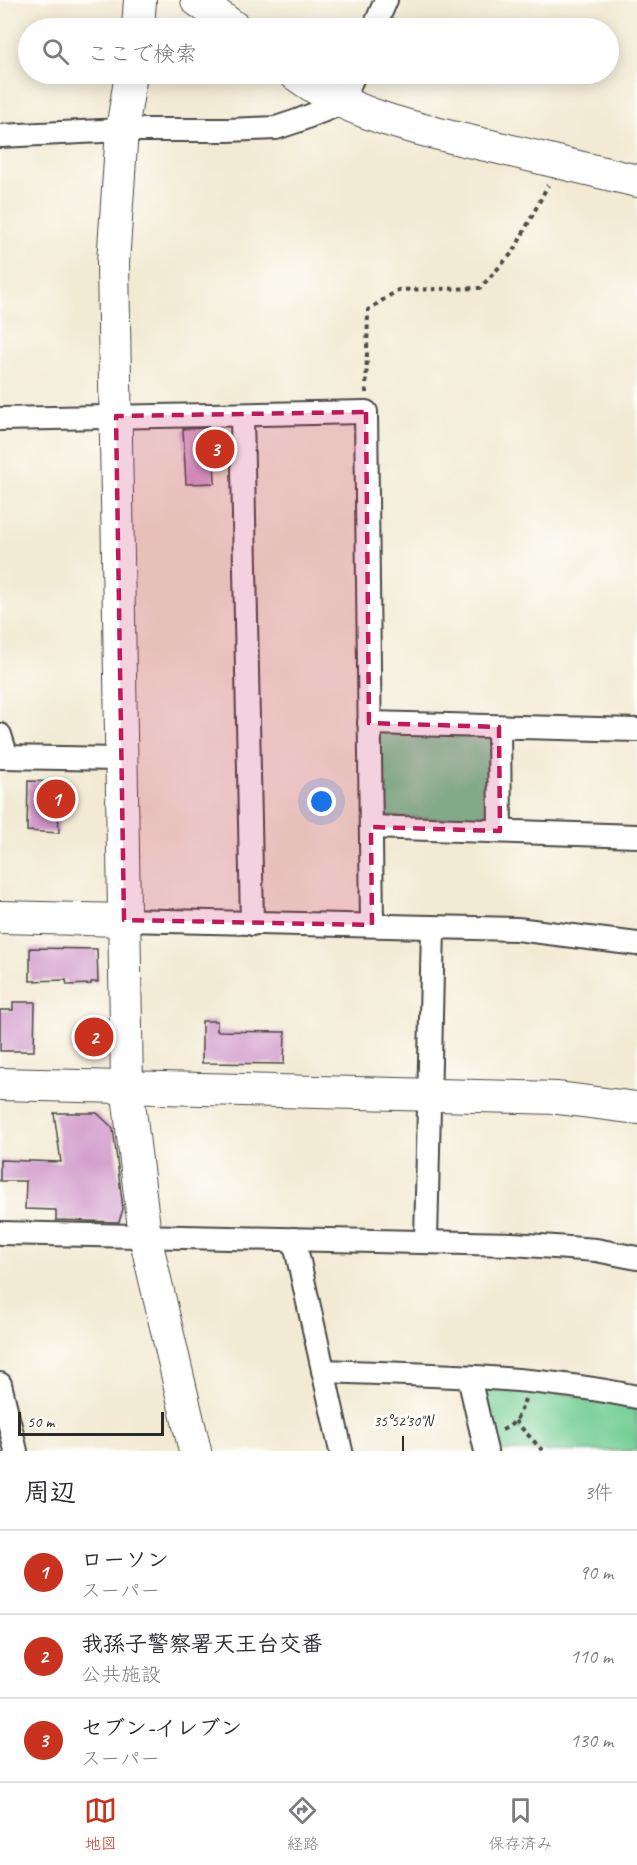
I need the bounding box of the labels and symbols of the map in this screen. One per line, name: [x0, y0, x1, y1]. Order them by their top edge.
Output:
pin: 3: [196, 426, 234, 472]
pin: 1: [36, 776, 76, 822]
your location: [307, 787, 336, 816]
pin: 2: [74, 1014, 113, 1060]
scale bar: [18, 1409, 164, 1436]
text: 35°52'30"N: [373, 1412, 436, 1431]

